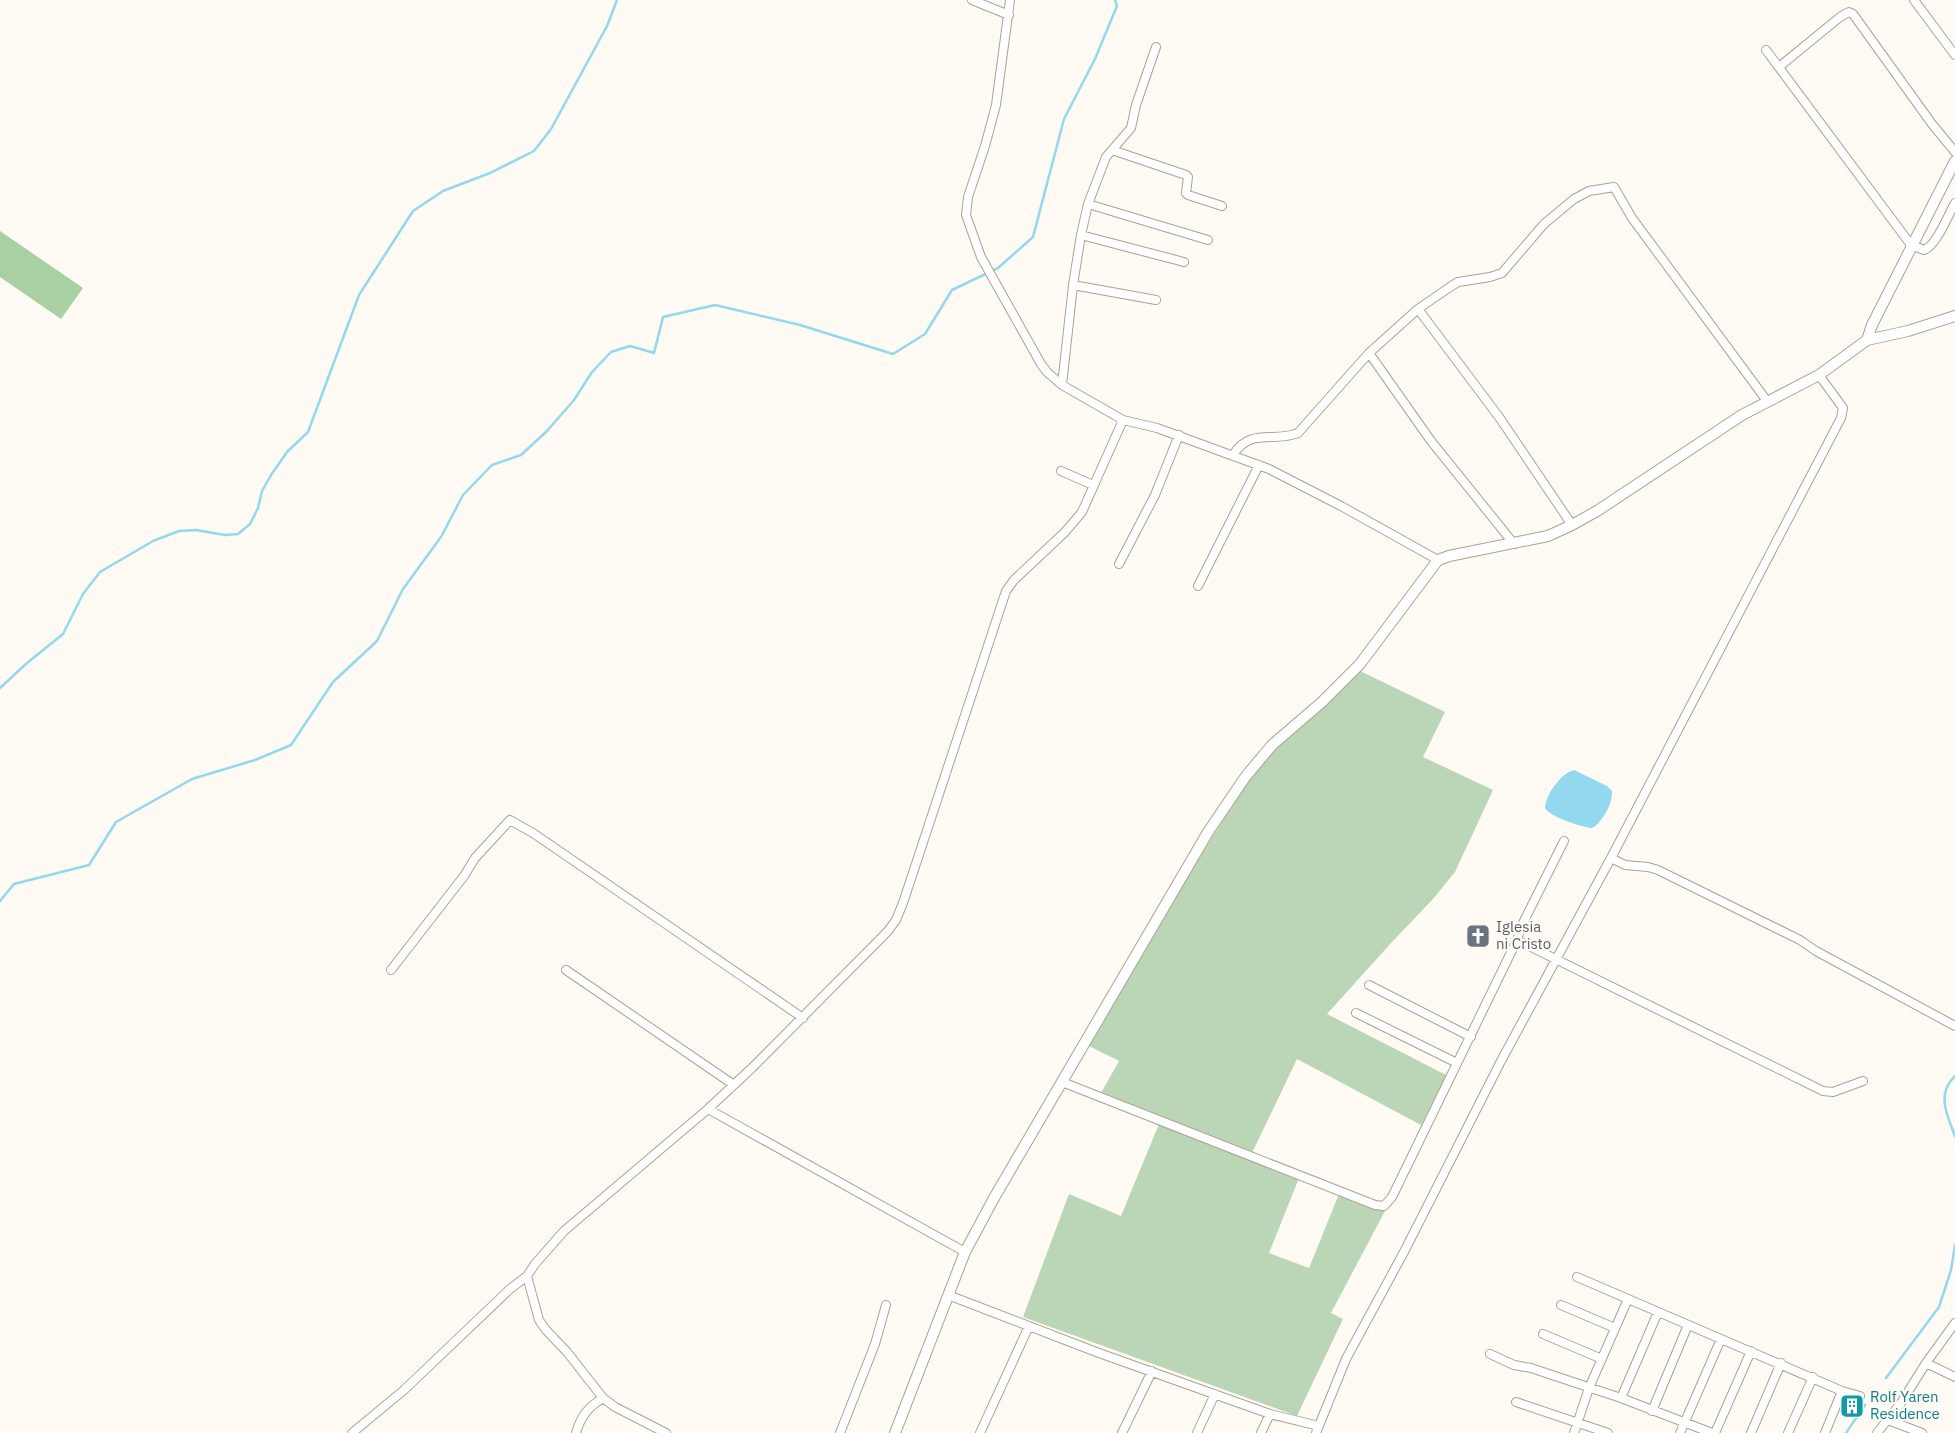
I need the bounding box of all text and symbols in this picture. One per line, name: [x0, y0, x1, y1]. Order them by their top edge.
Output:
place label: Iglesia ni Cristo: [1496, 917, 1551, 953]
church icon: Iglesia ni Cristo: [1465, 923, 1491, 949]
place label: Rolf Yaren Residence: [1870, 1387, 1940, 1423]
building icon: Rolf Yaren Residence: [1839, 1393, 1865, 1419]

